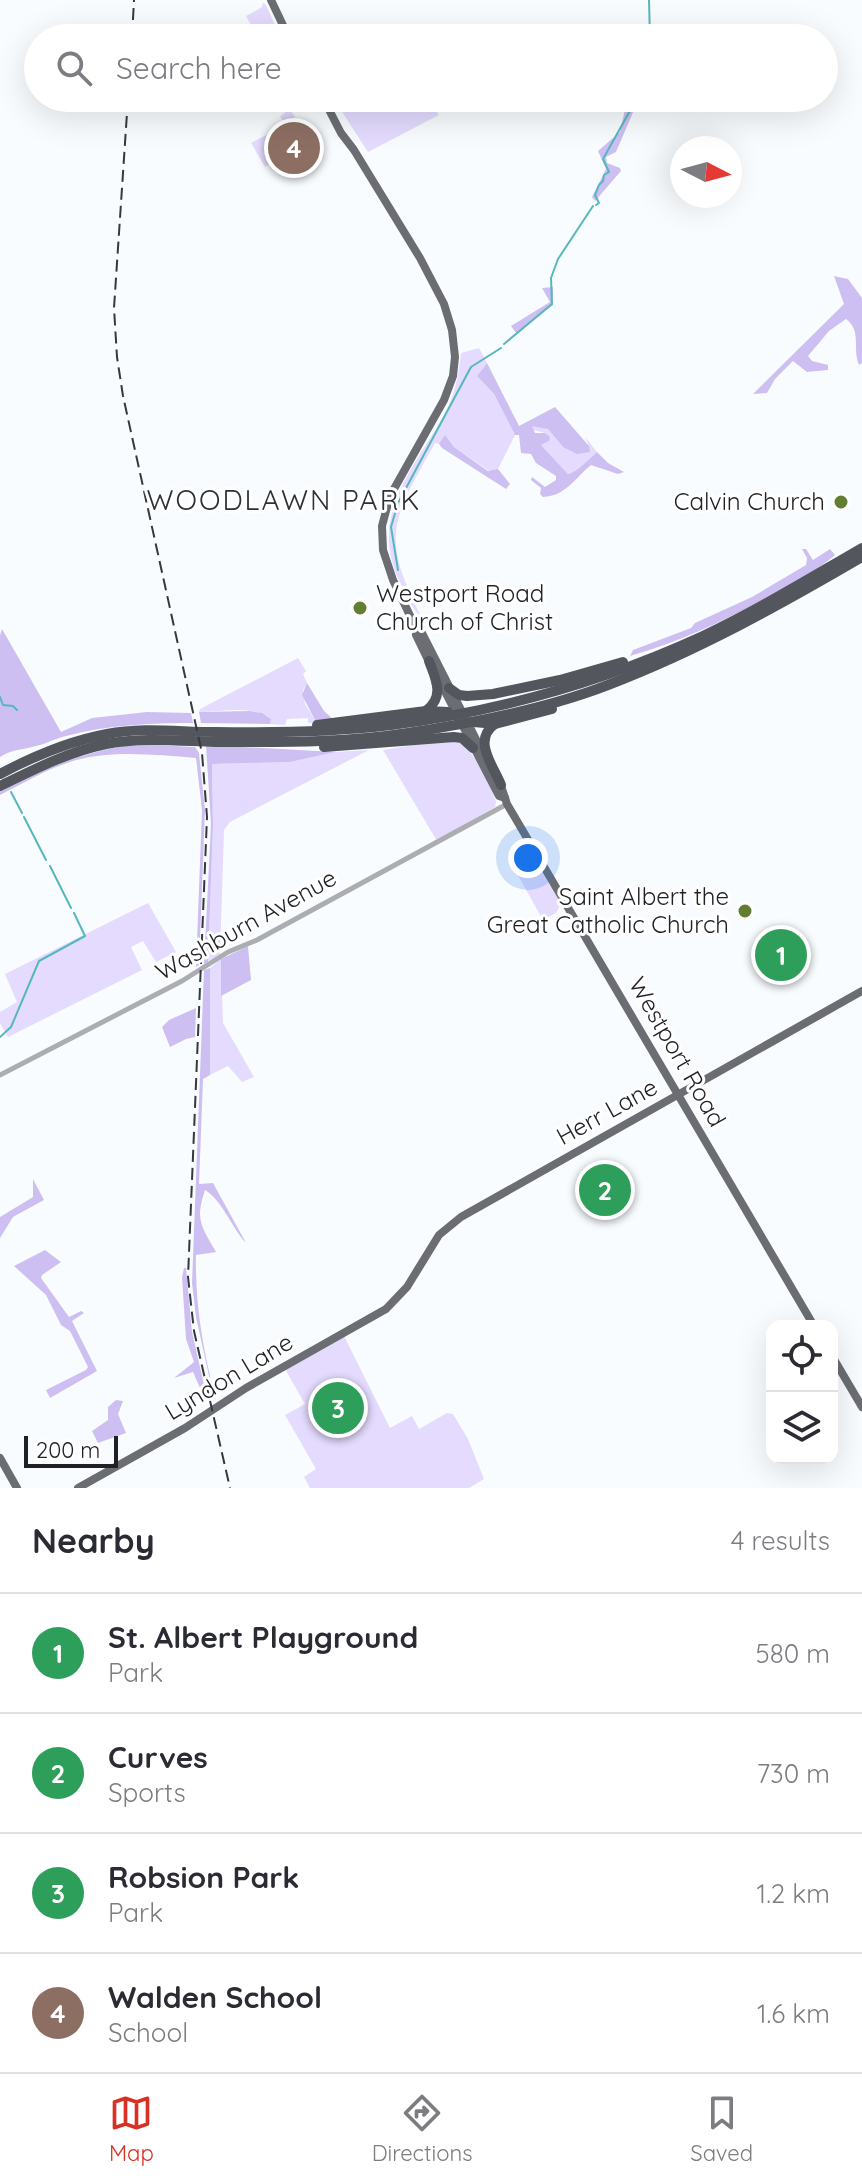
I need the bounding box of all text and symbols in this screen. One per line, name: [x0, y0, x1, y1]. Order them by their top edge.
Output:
search box: [24, 24, 838, 112]
icon: search: [52, 46, 96, 90]
text: Search here: [116, 49, 282, 87]
pin: 4: [268, 118, 320, 178]
north arrow: [670, 136, 742, 208]
district label: WOODLAWN PARK: [147, 482, 421, 517]
place label: Calvin Church: [674, 486, 825, 516]
marker: Calvin Church: [832, 493, 850, 511]
place label: Westport Road Church of Christ: [376, 578, 553, 636]
marker: Westport Road Church of Christ: [351, 599, 369, 617]
your location: [508, 838, 548, 878]
street label: Washburn Avenue: [150, 862, 341, 986]
place label: Saint Albert the Great Catholic Church: [487, 881, 729, 939]
marker: Saint Albert the Great Catholic Church: [736, 902, 754, 920]
pin: 1: [755, 925, 807, 985]
street label: Westport Road: [623, 971, 733, 1132]
street label: Herr Lane: [551, 1071, 662, 1151]
pin: 2: [579, 1160, 631, 1220]
map controls: [766, 1320, 838, 1464]
button: locate: [766, 1320, 838, 1392]
street label: Lyndon Lane: [159, 1326, 298, 1426]
pin: 3: [312, 1378, 364, 1438]
button: layers: [766, 1392, 838, 1464]
scale bar: [24, 1432, 118, 1468]
text: 200 m: [36, 1436, 100, 1464]
text: Nearby: [32, 1519, 155, 1562]
text: 4 results: [731, 1524, 830, 1557]
text: St. Albert Playground: [108, 1618, 418, 1656]
text: 1: [53, 1637, 63, 1670]
text: 580 m: [756, 1637, 830, 1670]
text: Park: [108, 1656, 163, 1689]
text: Curves: [108, 1738, 208, 1776]
text: 2: [51, 1757, 65, 1790]
text: 730 m: [757, 1757, 830, 1790]
text: Sports: [108, 1776, 186, 1809]
text: Robsion Park: [108, 1858, 299, 1896]
text: 3: [51, 1877, 65, 1910]
text: 1.2 km: [757, 1877, 830, 1910]
text: Park: [108, 1896, 163, 1929]
text: Walden School: [108, 1978, 322, 2016]
text: 4: [50, 1997, 66, 2030]
text: 1.6 km: [757, 1997, 830, 2030]
text: School: [108, 2016, 188, 2049]
tab: Map: [109, 2091, 154, 2167]
tab: Directions: [372, 2091, 472, 2167]
tab: Saved: [690, 2091, 753, 2167]

